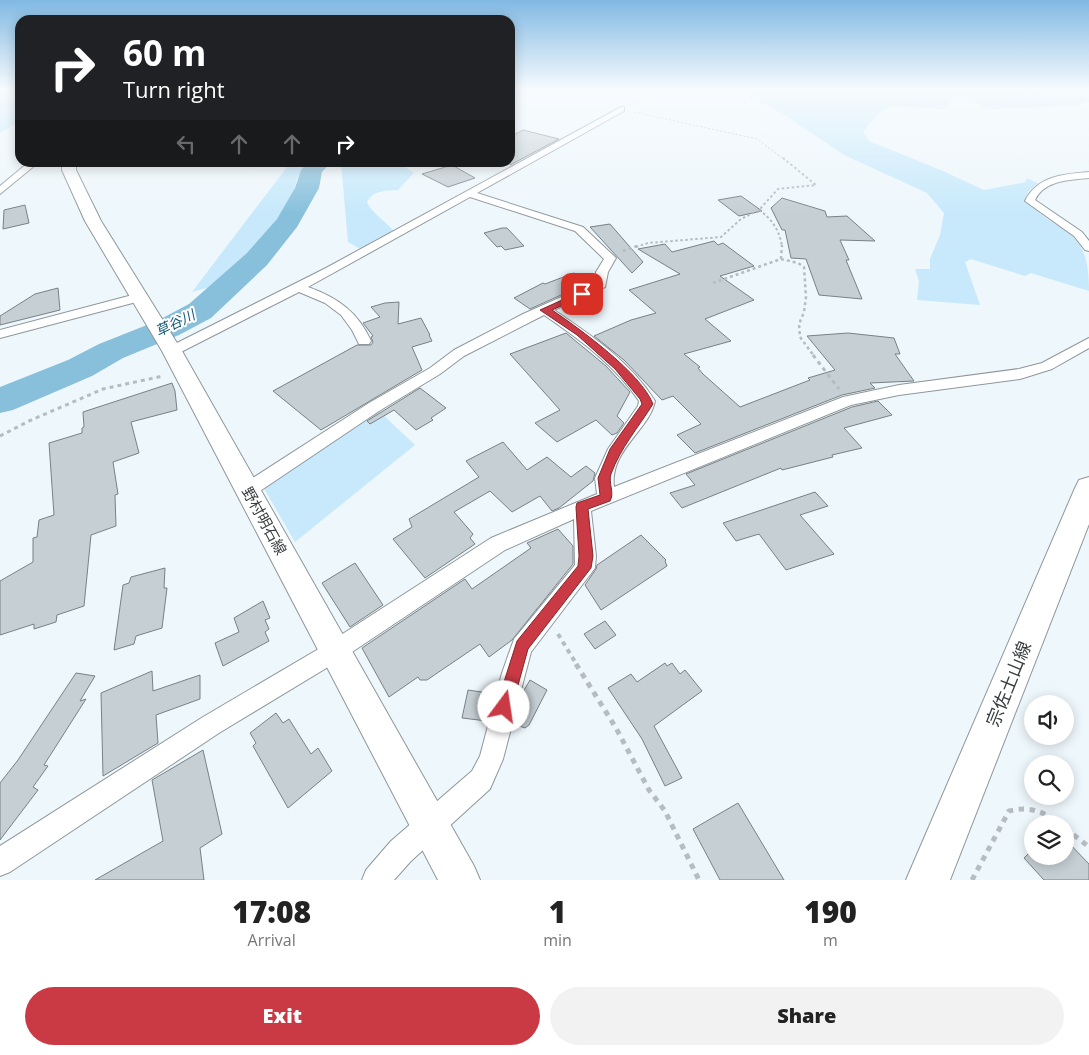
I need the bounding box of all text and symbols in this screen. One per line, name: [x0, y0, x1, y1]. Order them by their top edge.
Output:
text: 60 m: [123, 29, 206, 76]
icon: right: [40, 35, 105, 100]
text: Turn right: [123, 74, 225, 104]
icon: left: [172, 130, 200, 158]
icon: ahead: [225, 130, 253, 158]
icon: ahead: [278, 130, 306, 158]
icon: right: [331, 130, 359, 158]
pin: [561, 273, 603, 315]
icon: arrive: [568, 280, 596, 308]
water label: 草谷川: [152, 304, 200, 340]
street label: 野村明石線: [238, 483, 292, 558]
street label: 宗佐土山線: [980, 637, 1036, 730]
position arrow: [477, 680, 529, 732]
map controls: [1024, 695, 1074, 865]
button: sound: [1024, 695, 1074, 745]
button: search: [1024, 755, 1074, 805]
button: layers: [1024, 815, 1074, 865]
text: 17:08: [232, 891, 311, 932]
text: 1: [549, 891, 566, 932]
text: 190: [804, 891, 857, 932]
text: Arrival: [248, 929, 296, 951]
text: min: [543, 929, 572, 951]
text: m: [823, 929, 838, 951]
button: Exit: [25, 987, 540, 1045]
button: Share: [550, 987, 1064, 1045]

